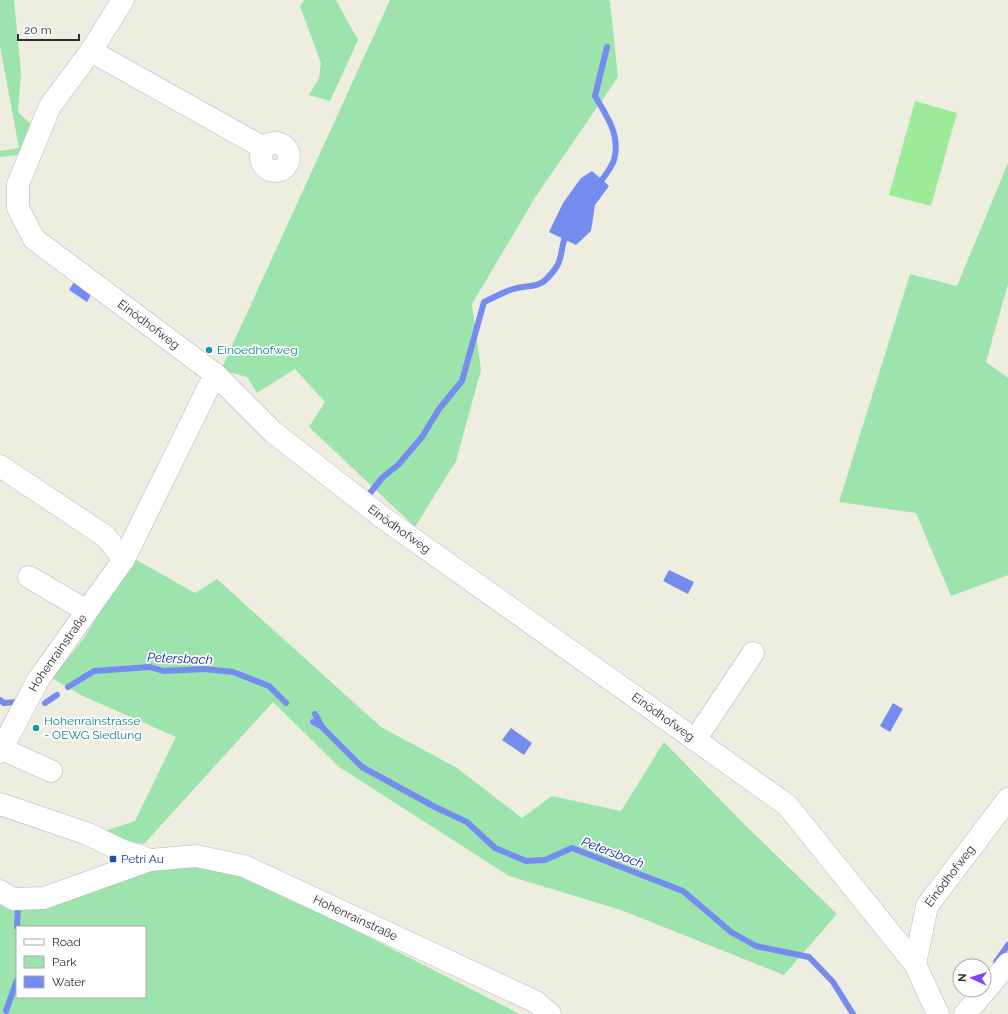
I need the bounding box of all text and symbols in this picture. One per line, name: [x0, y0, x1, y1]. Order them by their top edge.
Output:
scale bar: [18, 16, 79, 42]
text: 20 m: [24, 23, 52, 37]
street label: Einödhofweg: [115, 297, 182, 352]
place label: Einoedhofweg: [217, 343, 298, 357]
marker: Einoedhofweg: [204, 345, 214, 355]
street label: Einödhofweg: [365, 502, 433, 556]
street label: Hohenrainstraße: [26, 611, 90, 694]
water label: Petersbach: [147, 650, 213, 667]
street label: Einödhofweg: [629, 690, 697, 744]
place label: Hohenrainstrasse - OEWG Siedlung: [44, 714, 142, 742]
marker: Hohenrainstrasse - OEWG Siedlung: [31, 723, 41, 733]
water label: Petersbach: [579, 834, 646, 871]
street label: Einödhofweg: [922, 842, 978, 909]
place label: Petri Au: [121, 852, 164, 866]
marker: Petri Au: [108, 854, 118, 864]
street label: Hohenrainstraße: [311, 892, 400, 944]
legend: [16, 926, 146, 998]
text: Road: [52, 935, 81, 949]
text: Park: [52, 955, 77, 969]
north arrow: [952, 958, 992, 998]
text: N: [956, 973, 969, 982]
text: Water: [52, 975, 86, 989]

